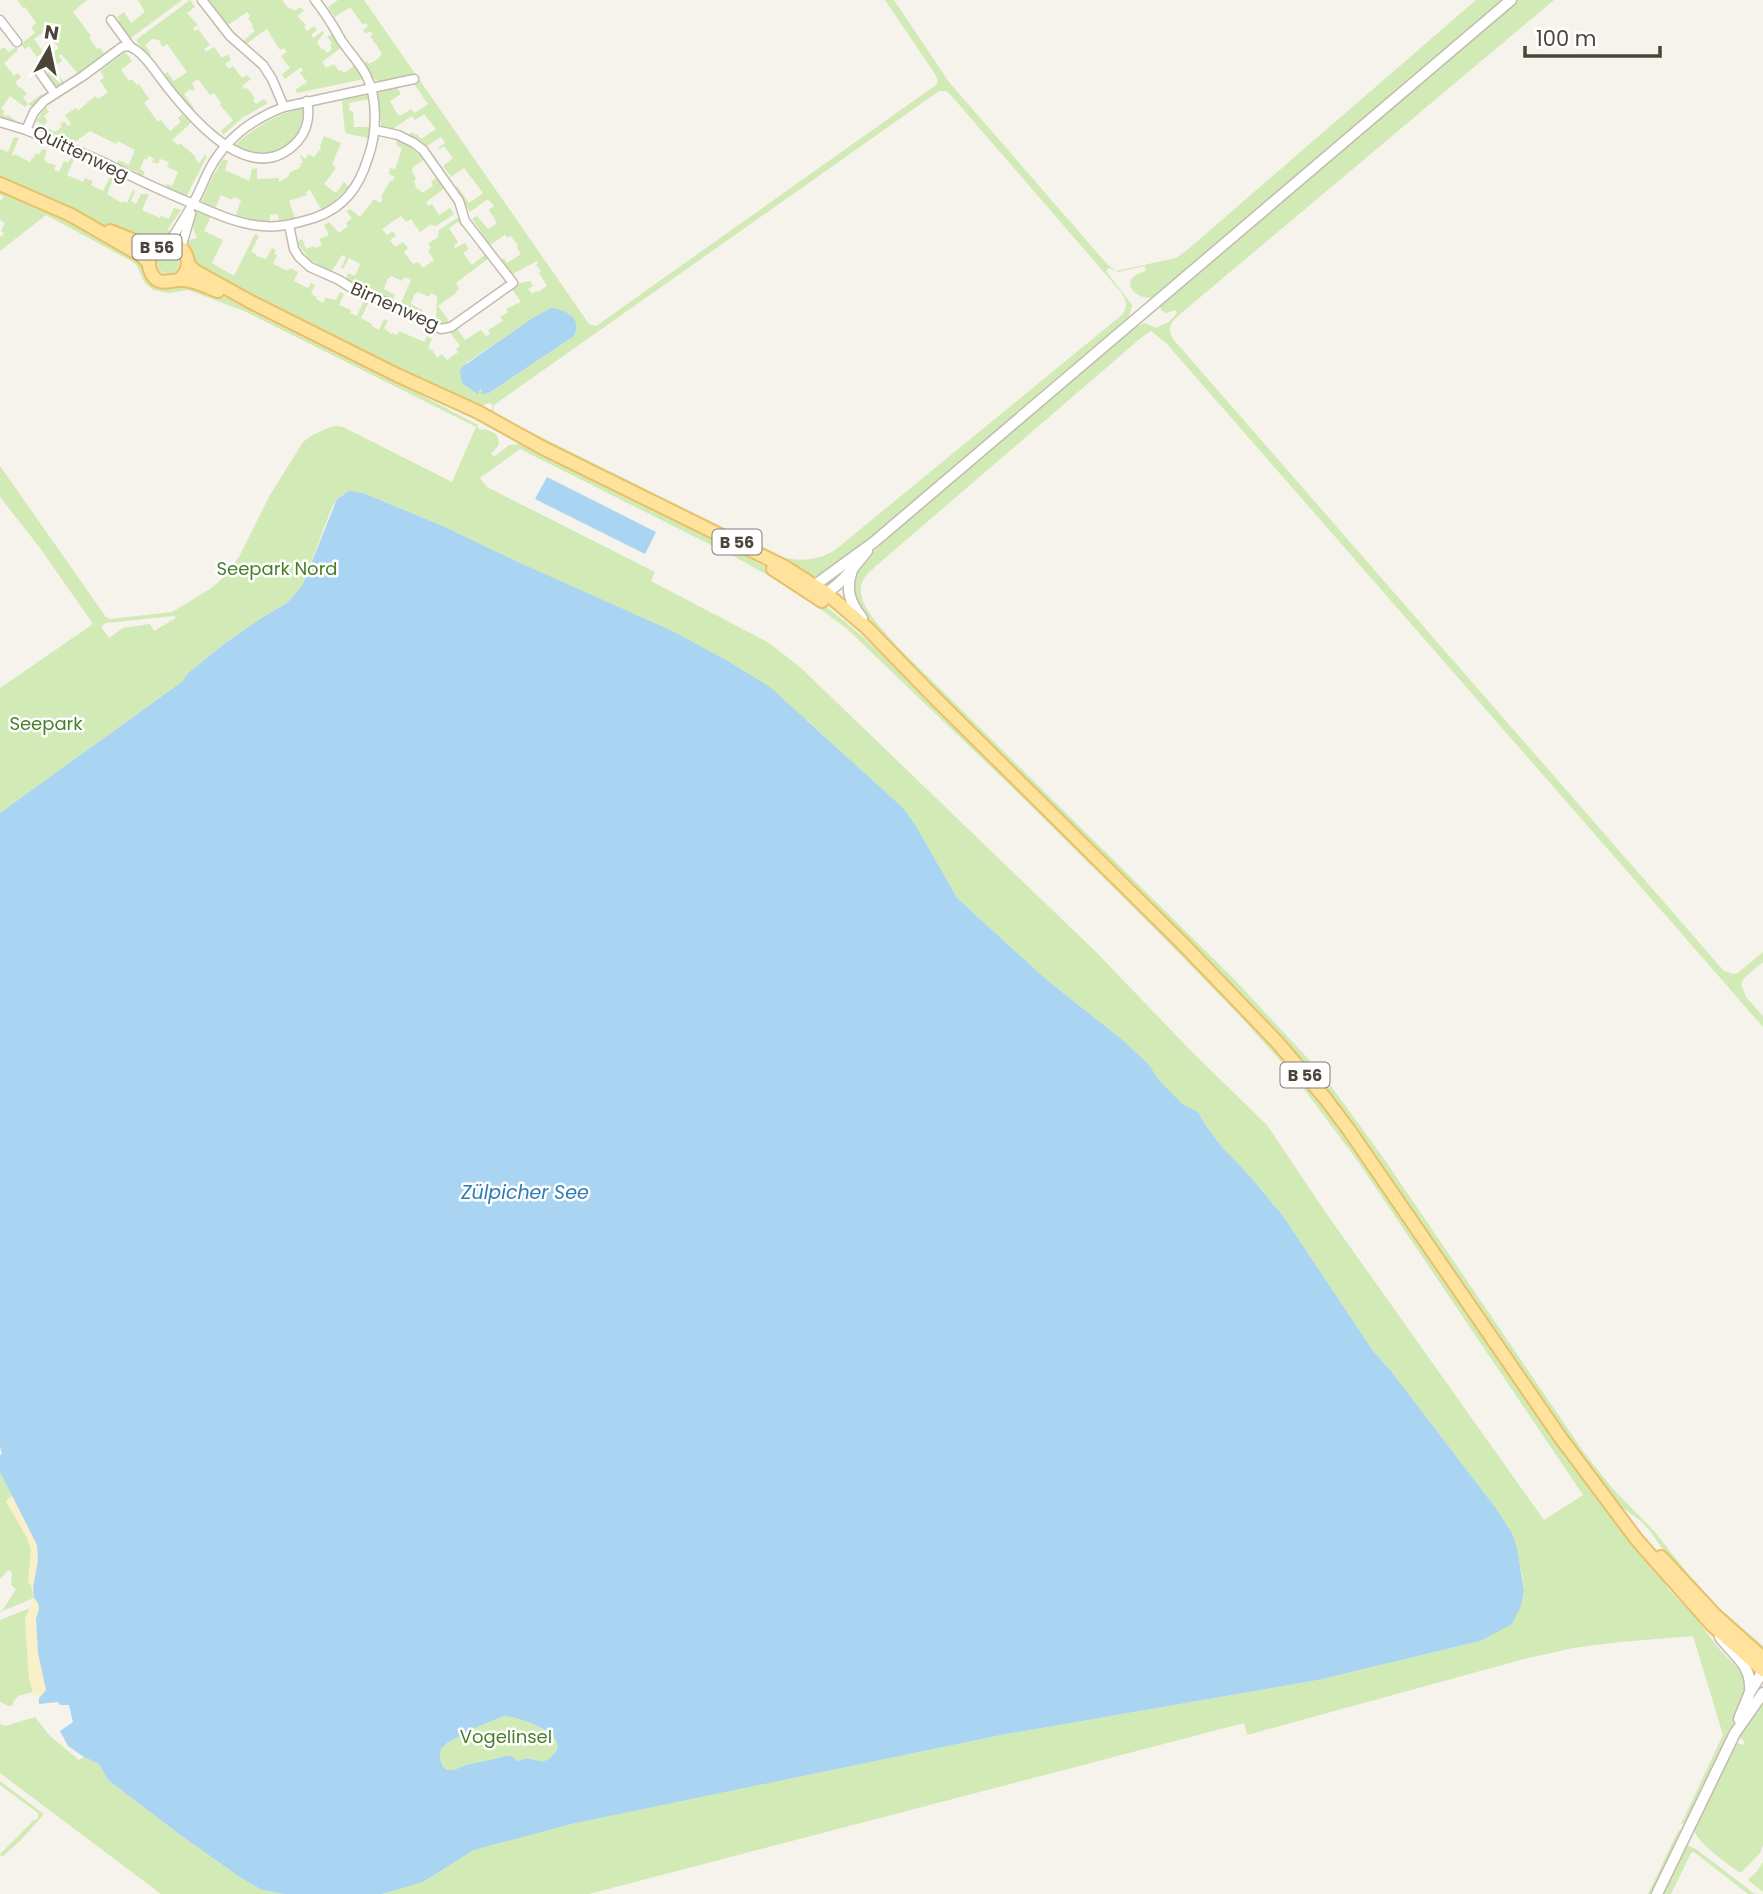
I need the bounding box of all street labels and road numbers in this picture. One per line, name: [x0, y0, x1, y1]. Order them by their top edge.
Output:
street label: Quittenweg: [29, 119, 133, 187]
road number: B 56: [132, 234, 182, 260]
street label: Birnenweg: [347, 275, 443, 337]
road number: B 56: [712, 530, 762, 554]
road number: B 56: [1280, 1063, 1330, 1088]

